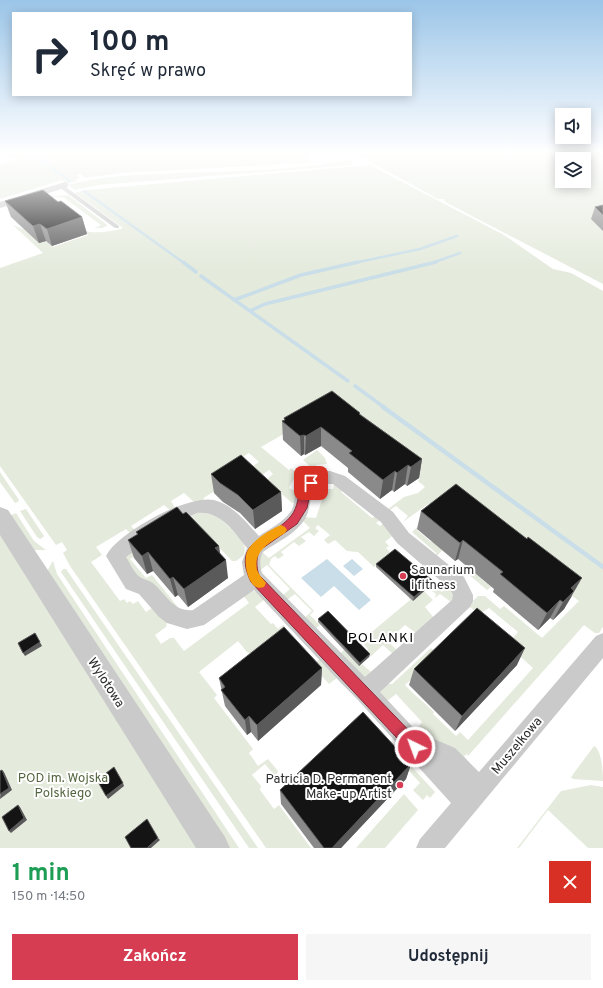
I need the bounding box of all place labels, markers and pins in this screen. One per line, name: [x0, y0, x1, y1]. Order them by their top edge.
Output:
pin: [294, 466, 328, 500]
place label: Saunarium i fitness: [411, 563, 474, 594]
marker: Saunarium i fitness: [398, 571, 408, 581]
place label: Patricia D. Permanent Make-up Artist: [266, 772, 392, 803]
marker: Patricia D. Permanent Make-up Artist: [395, 780, 405, 790]

